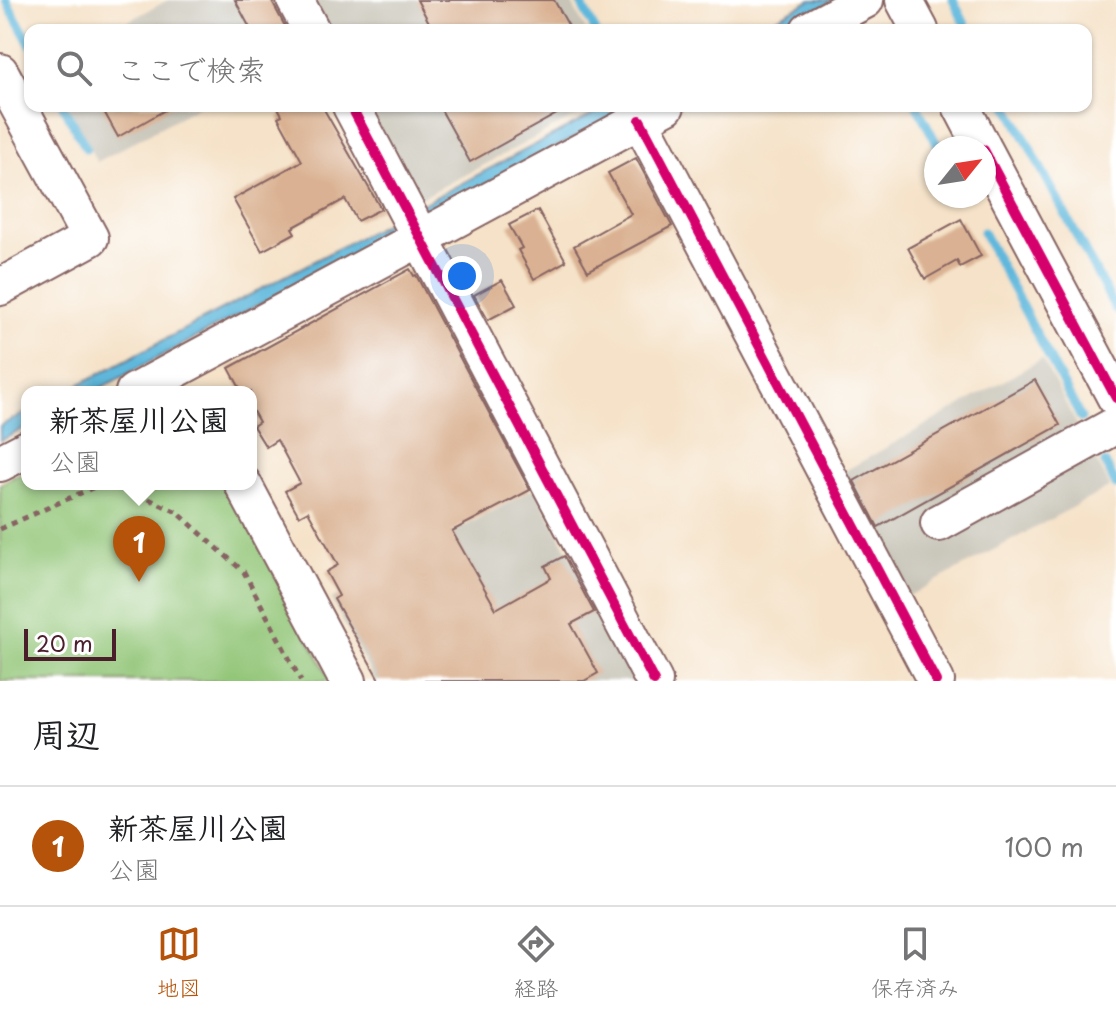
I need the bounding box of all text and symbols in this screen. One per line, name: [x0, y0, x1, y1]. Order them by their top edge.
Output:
search box: [24, 24, 1092, 112]
icon: search: [52, 46, 96, 90]
text: ここで検索: [116, 46, 266, 91]
north arrow: [924, 136, 996, 208]
your location: [442, 256, 482, 296]
popup: [21, 386, 257, 490]
text: 新茶屋川公園: [49, 396, 229, 441]
text: 公園: [49, 441, 101, 480]
pin: 1: [113, 516, 165, 582]
scale bar: [24, 625, 116, 661]
text: 20 m: [36, 626, 93, 659]
text: 周辺: [32, 707, 100, 759]
text: 新茶屋川公園: [108, 804, 288, 849]
text: 1: [52, 827, 64, 866]
text: 100 m: [1004, 827, 1084, 866]
text: 公園: [108, 849, 160, 888]
tab: 地図: [157, 922, 201, 1003]
tab: 経路: [514, 922, 558, 1003]
tab: 保存済み: [871, 922, 959, 1003]

